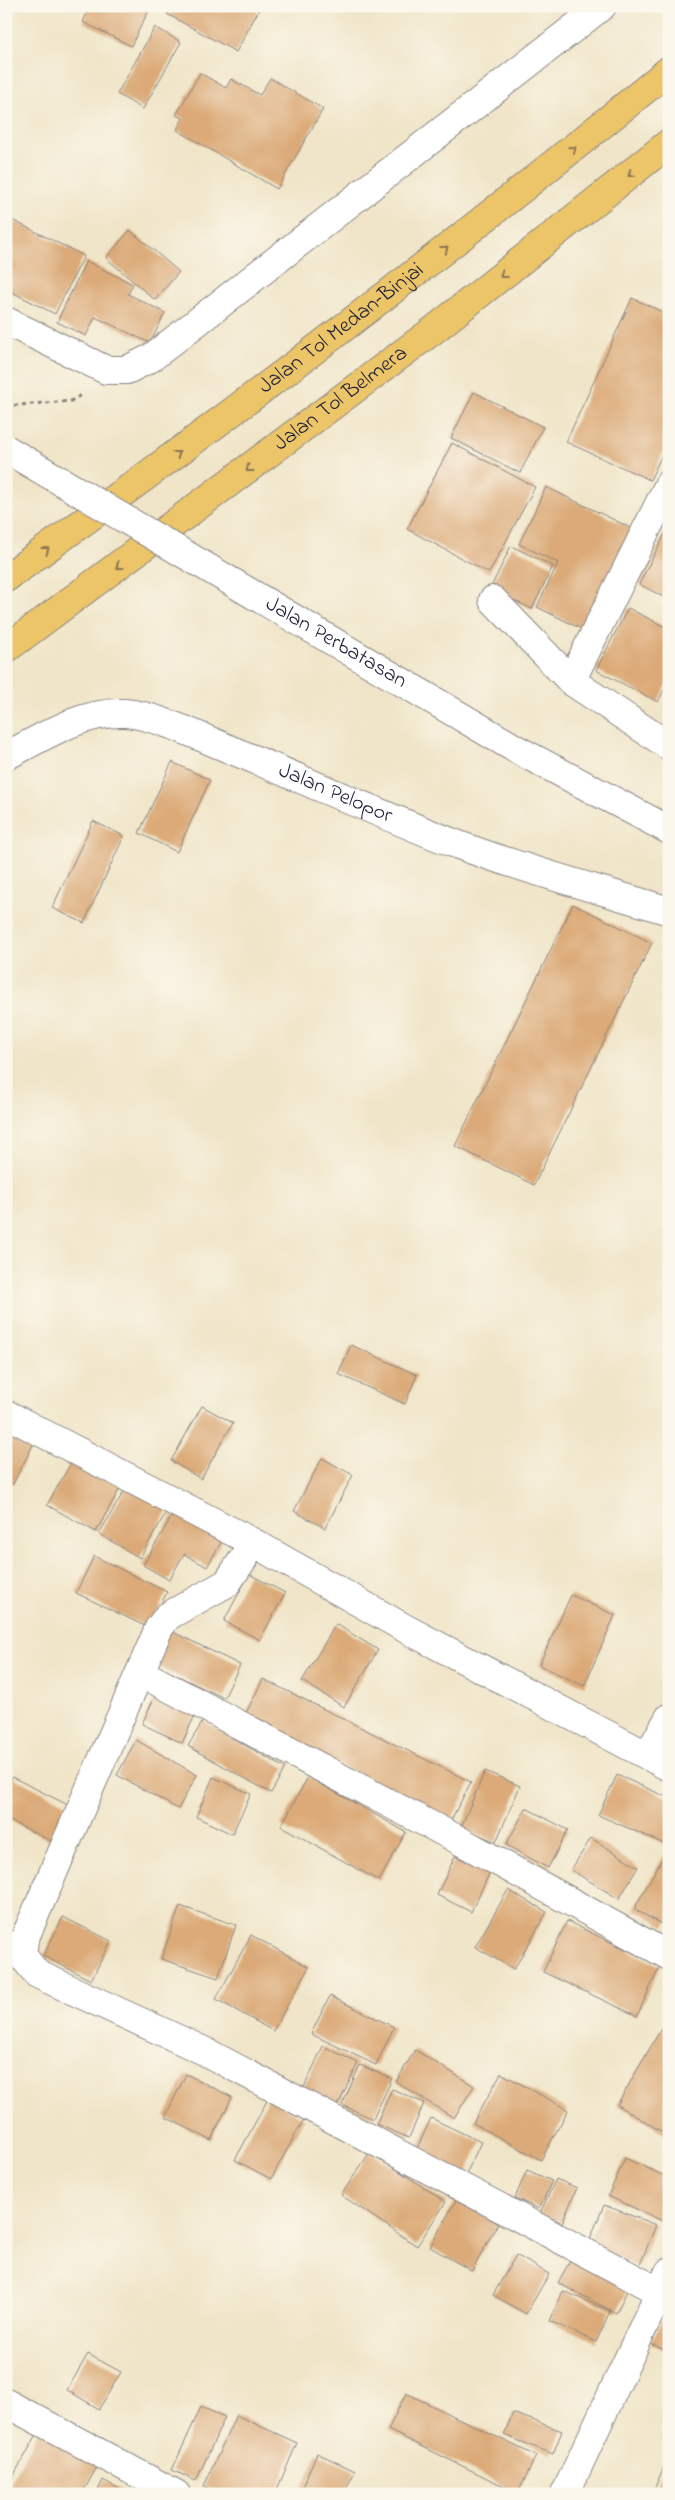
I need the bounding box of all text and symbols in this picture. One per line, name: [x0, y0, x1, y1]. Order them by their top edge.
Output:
one-way arrow: [567, 146, 576, 154]
one-way arrow: [628, 168, 637, 176]
one-way arrow: [439, 246, 449, 255]
street label: Jalan Tol Medan–Binjai: [252, 255, 431, 403]
one-way arrow: [500, 269, 509, 278]
street label: Jalan Tol Belmera: [267, 338, 415, 460]
one-way arrow: [171, 451, 180, 459]
one-way arrow: [246, 463, 255, 471]
one-way arrow: [40, 547, 50, 556]
one-way arrow: [115, 560, 125, 569]
street label: Jalan Perbatasan: [259, 589, 413, 697]
street label: Jalan Pelopor: [273, 755, 397, 832]

